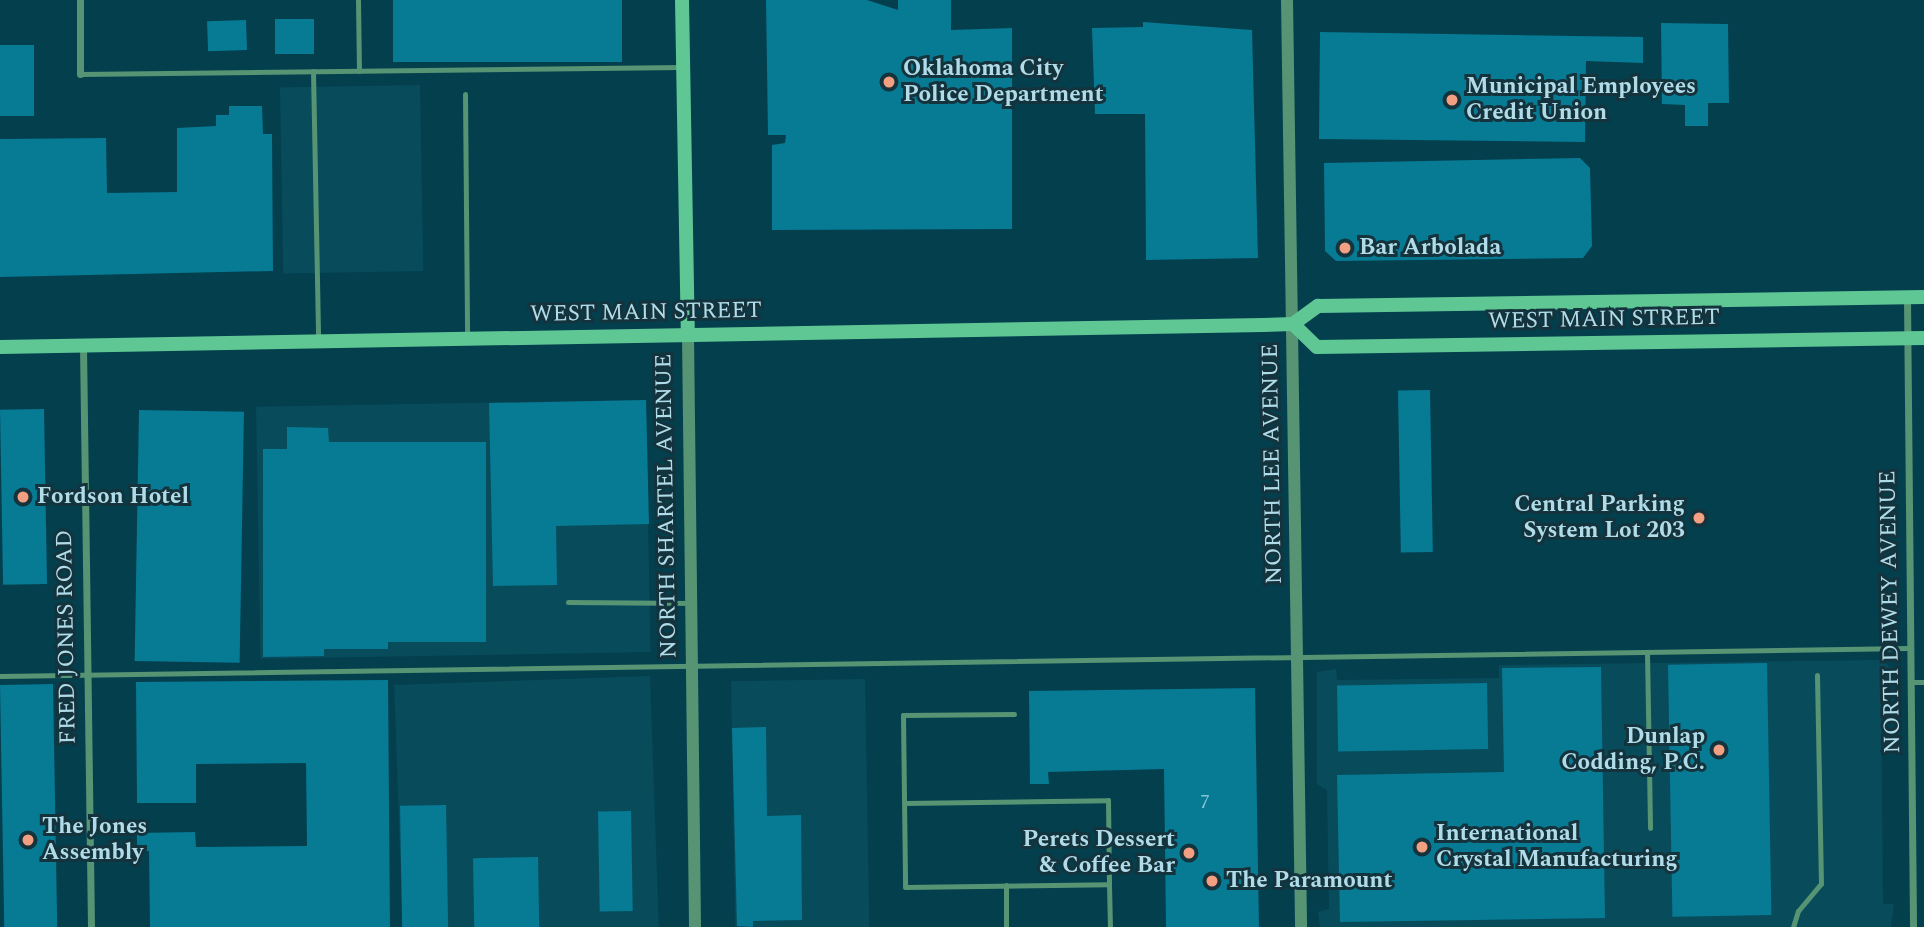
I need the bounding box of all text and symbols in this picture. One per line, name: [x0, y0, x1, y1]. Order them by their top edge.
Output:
place label: Oklahoma City Police Department: [903, 55, 1104, 109]
place label: Municipal Employees Credit Union: [1466, 73, 1696, 127]
marker: Oklahoma City Police Department: [881, 74, 897, 90]
marker: Municipal Employees Credit Union: [1444, 92, 1460, 108]
place label: Bar Arbolada: [1359, 234, 1501, 262]
marker: Bar Arbolada: [1337, 240, 1353, 256]
street label: WEST MAIN STREET: [530, 297, 762, 329]
street label: WEST MAIN STREET: [1488, 304, 1720, 336]
street label: NORTH LEE AVENUE: [1257, 343, 1289, 585]
street label: NORTH SHARTEL AVENUE: [651, 353, 683, 659]
street label: NORTH DEWEY AVENUE: [1875, 470, 1907, 754]
place label: Fordson Hotel: [37, 483, 189, 511]
marker: Fordson Hotel: [15, 489, 31, 505]
place label: Central Parking System Lot 203: [1514, 491, 1685, 545]
marker: Central Parking System Lot 203: [1691, 510, 1707, 526]
street label: FRED JONES ROAD: [51, 529, 83, 745]
place label: Dunlap Codding, P.C.: [1561, 723, 1705, 777]
marker: Dunlap Codding, P.C.: [1711, 742, 1727, 758]
house number: 7: [1200, 792, 1210, 814]
place label: The Jones Assembly: [42, 813, 147, 867]
place label: International Crystal Manufacturing: [1436, 820, 1678, 874]
place label: Perets Dessert & Coffee Bar: [1022, 826, 1175, 880]
marker: The Jones Assembly: [20, 832, 36, 848]
marker: International Crystal Manufacturing: [1414, 839, 1430, 855]
marker: Perets Dessert & Coffee Bar: [1181, 845, 1197, 861]
place label: The Paramount: [1226, 867, 1392, 895]
marker: The Paramount: [1204, 873, 1220, 889]

